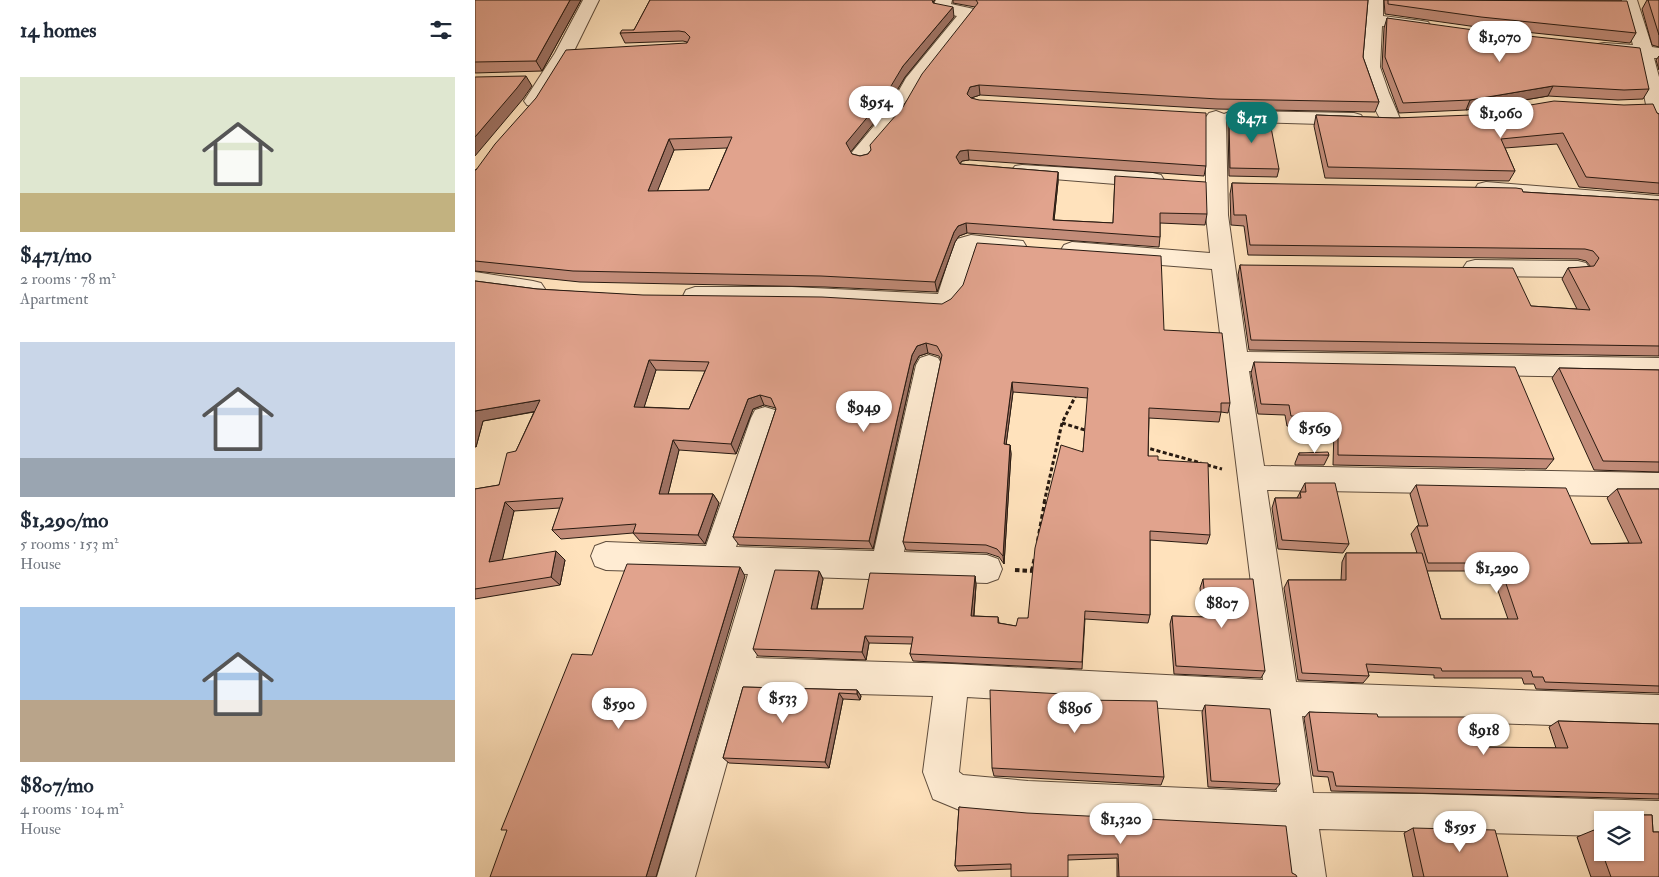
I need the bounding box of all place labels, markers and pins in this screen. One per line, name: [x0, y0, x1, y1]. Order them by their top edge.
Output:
pin: $1,070: [1459, 20, 1541, 63]
pin: $954: [846, 86, 906, 128]
pin: $1,060: [1460, 96, 1542, 139]
pin: $471: [1222, 102, 1282, 144]
pin: $949: [834, 390, 894, 433]
pin: $569: [1285, 412, 1345, 454]
pin: $1,290: [1456, 552, 1538, 594]
pin: $807: [1192, 586, 1252, 629]
pin: $533: [753, 682, 813, 724]
pin: $590: [589, 688, 649, 730]
pin: $896: [1045, 692, 1105, 734]
pin: $918: [1454, 714, 1514, 756]
pin: $1,320: [1080, 802, 1162, 845]
pin: $595: [1430, 810, 1490, 853]

